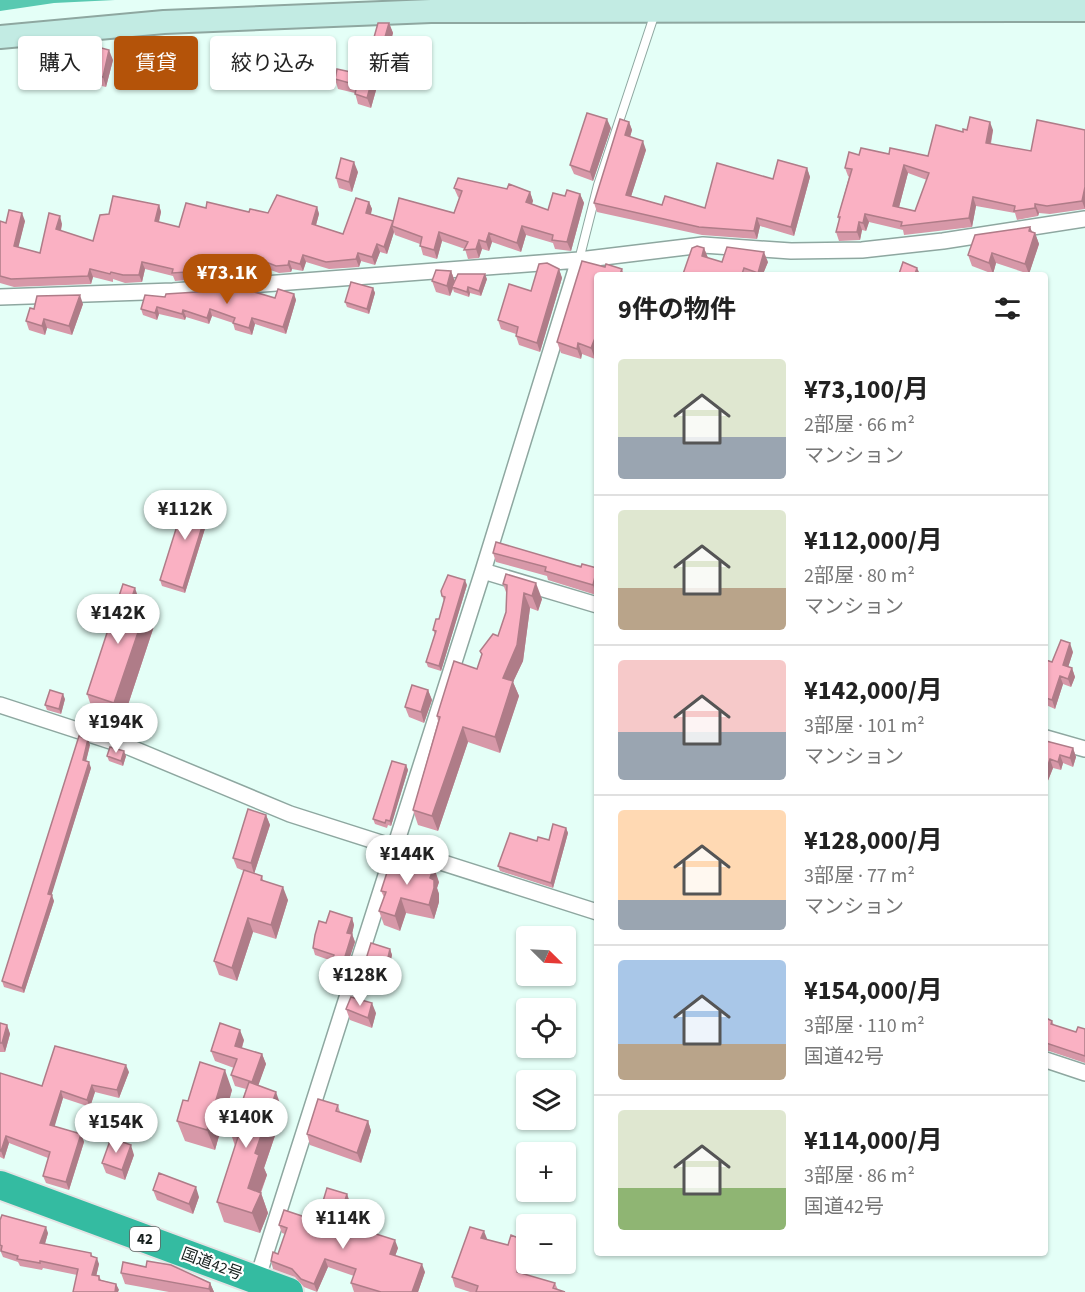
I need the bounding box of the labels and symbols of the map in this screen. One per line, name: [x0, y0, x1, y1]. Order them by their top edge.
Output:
pin: ¥73.1K: [178, 254, 276, 305]
pin: ¥112K: [143, 490, 227, 541]
pin: ¥142K: [76, 594, 160, 645]
pin: ¥194K: [74, 703, 158, 754]
pin: ¥144K: [365, 835, 449, 886]
north arrow: [516, 926, 576, 986]
pin: ¥128K: [318, 956, 402, 1007]
pin: ¥140K: [204, 1098, 288, 1149]
pin: ¥154K: [74, 1103, 158, 1154]
pin: ¥114K: [301, 1199, 385, 1250]
road number: 42: [130, 1227, 160, 1251]
street label: 国道42号: [178, 1243, 246, 1285]

